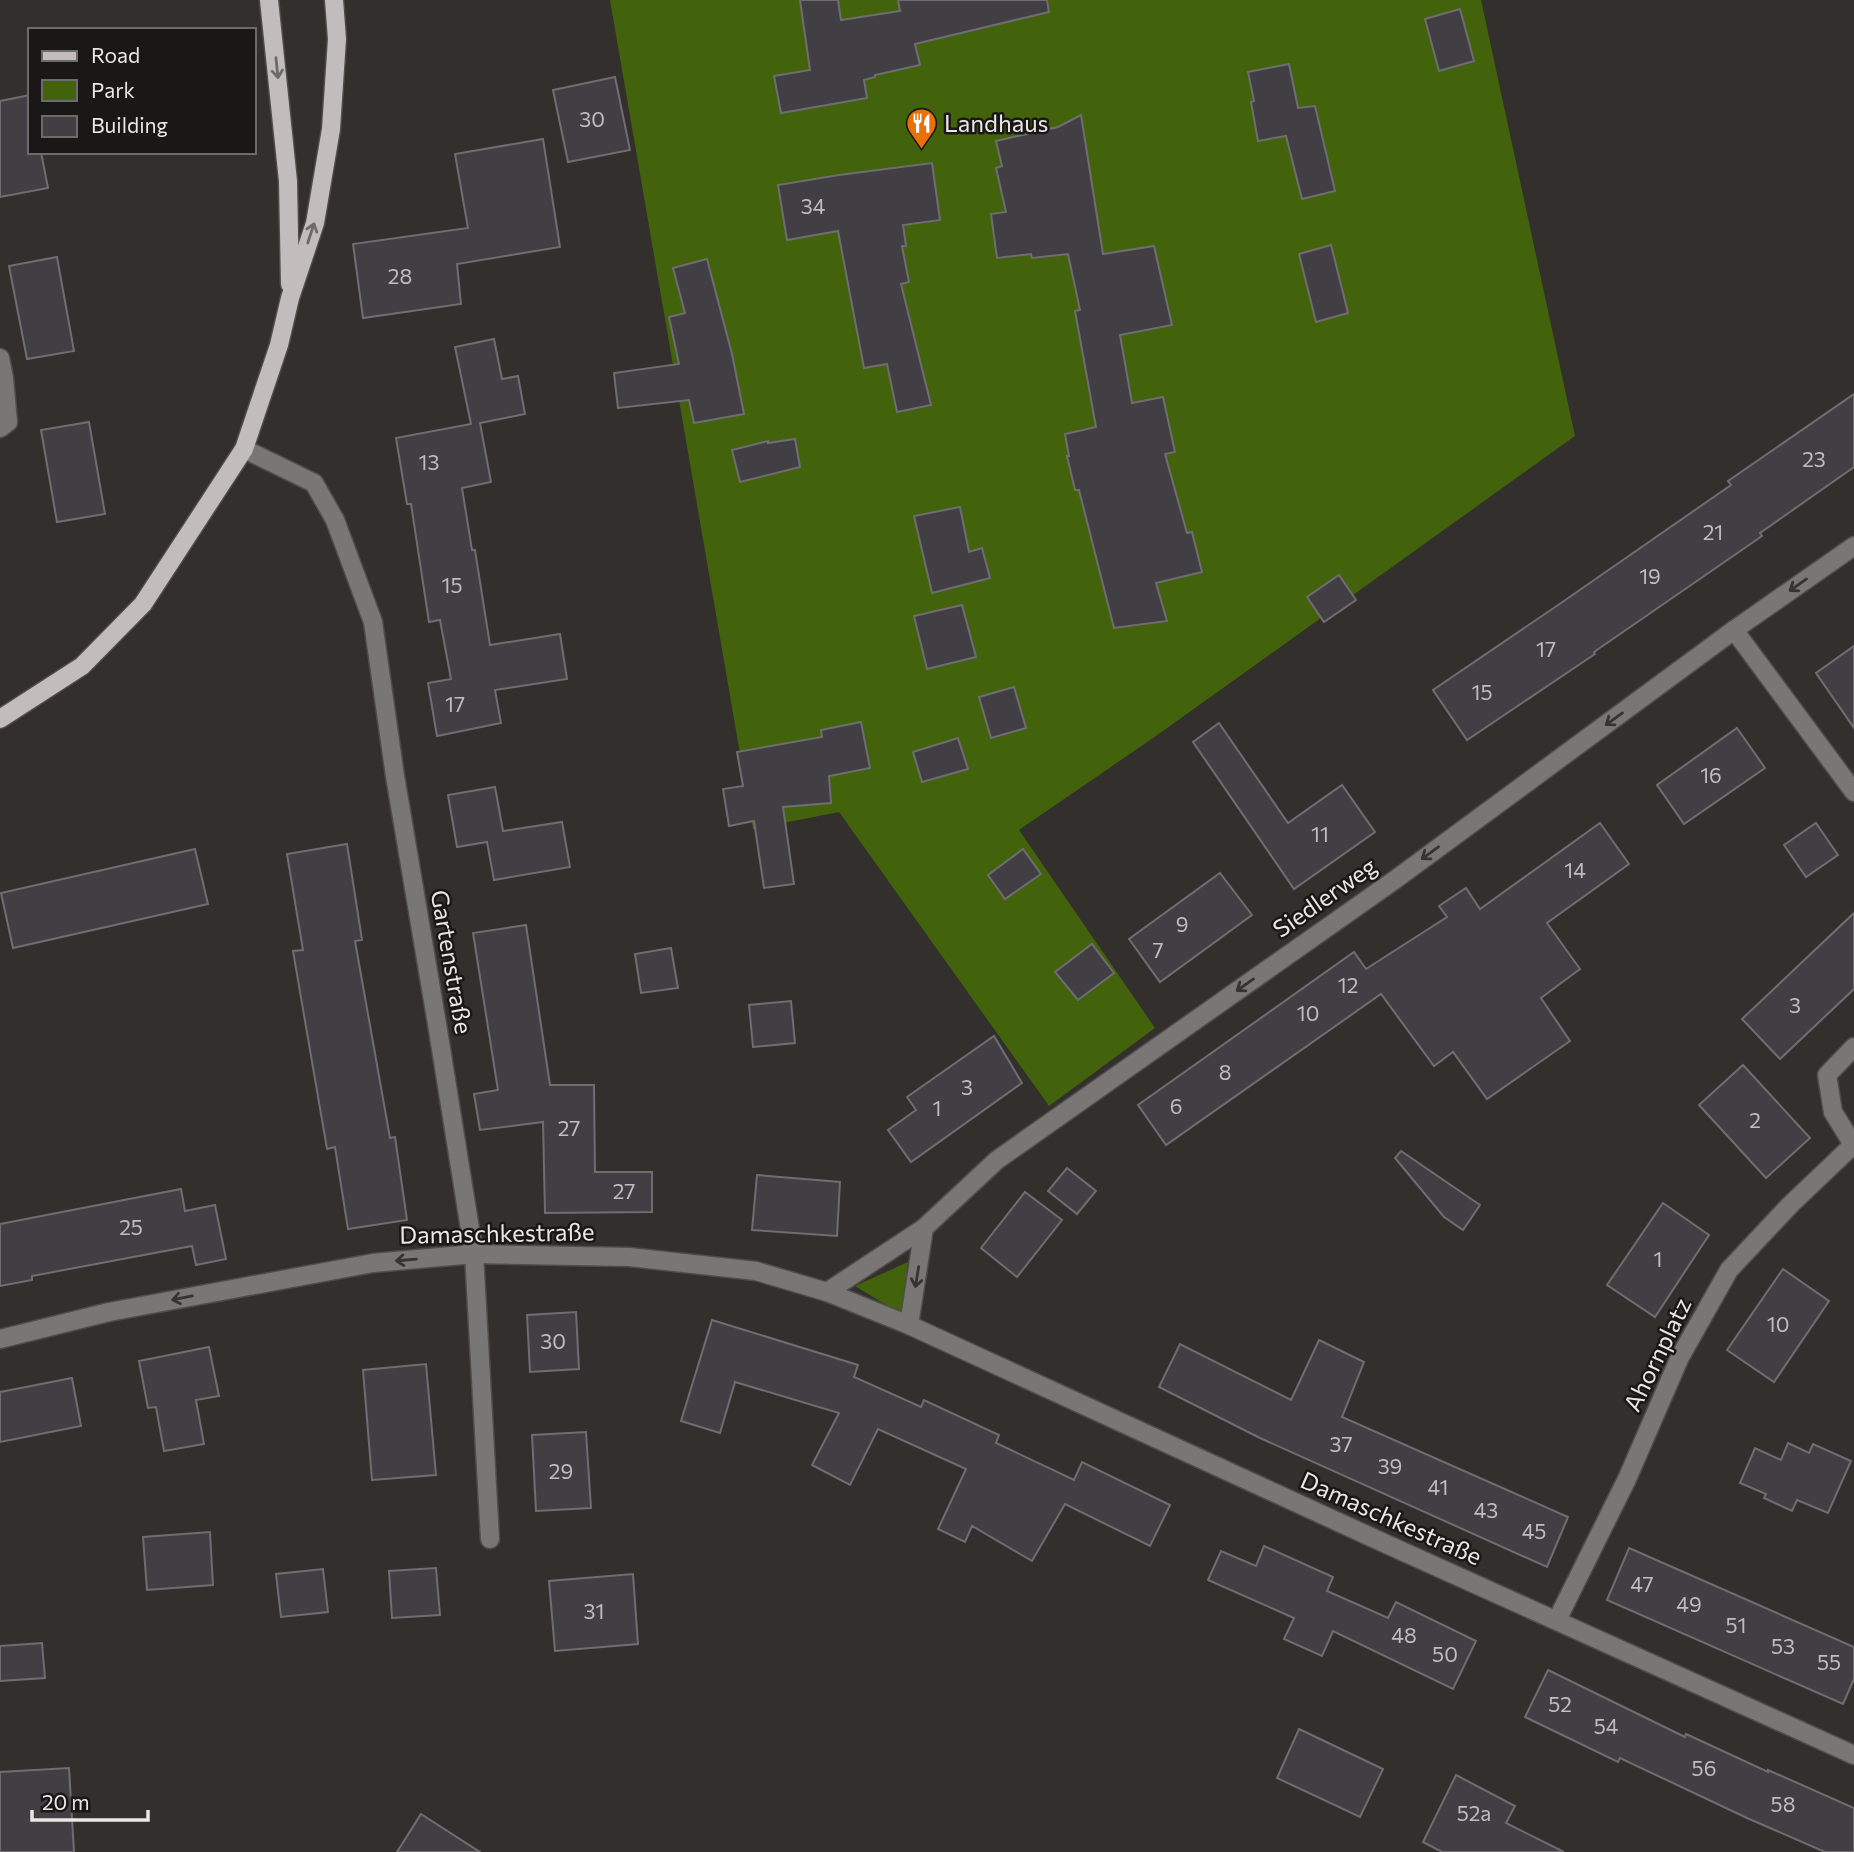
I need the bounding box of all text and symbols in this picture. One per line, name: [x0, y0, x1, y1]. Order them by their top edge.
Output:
legend: [28, 28, 256, 154]
text: Road: [91, 42, 140, 67]
one-way arrow: [271, 56, 284, 79]
text: Park: [91, 77, 135, 102]
house number: 30: [579, 106, 605, 131]
restaurant icon: Landhaus: [904, 107, 938, 151]
place label: Landhaus: [944, 108, 1049, 137]
text: Building: [91, 112, 168, 137]
house number: 34: [801, 193, 826, 218]
one-way arrow: [306, 222, 319, 244]
house number: 28: [388, 263, 412, 288]
house number: 23: [1802, 446, 1826, 471]
house number: 13: [419, 449, 439, 474]
house number: 21: [1703, 519, 1723, 544]
house number: 19: [1639, 563, 1661, 588]
house number: 15: [441, 572, 463, 597]
one-way arrow: [1789, 578, 1808, 592]
house number: 17: [1536, 636, 1556, 661]
house number: 15: [1471, 679, 1493, 704]
house number: 17: [445, 691, 465, 716]
one-way arrow: [1605, 711, 1624, 726]
house number: 16: [1700, 762, 1722, 787]
house number: 11: [1311, 821, 1329, 846]
one-way arrow: [1421, 845, 1440, 860]
street label: Siedlerweg: [1267, 851, 1381, 943]
house number: 14: [1564, 857, 1586, 882]
street label: Gartenstraße: [426, 888, 479, 1036]
house number: 9: [1176, 911, 1188, 936]
house number: 7: [1152, 937, 1164, 962]
house number: 12: [1338, 972, 1358, 997]
one-way arrow: [1236, 977, 1255, 992]
house number: 3: [1789, 992, 1801, 1017]
house number: 10: [1297, 1000, 1319, 1025]
house number: 8: [1219, 1059, 1231, 1084]
house number: 3: [961, 1074, 973, 1099]
house number: 6: [1170, 1093, 1182, 1118]
house number: 1: [933, 1095, 941, 1120]
house number: 2: [1749, 1107, 1761, 1132]
house number: 27: [558, 1115, 580, 1140]
house number: 27: [613, 1178, 635, 1203]
house number: 25: [119, 1214, 143, 1239]
street label: Damaschkestraße: [399, 1216, 595, 1249]
house number: 1: [1654, 1246, 1662, 1271]
one-way arrow: [395, 1254, 417, 1267]
one-way arrow: [910, 1265, 923, 1287]
one-way arrow: [171, 1292, 193, 1306]
street label: Ahornplatz: [1617, 1293, 1697, 1416]
house number: 10: [1767, 1311, 1789, 1336]
house number: 30: [540, 1328, 566, 1353]
house number: 37: [1330, 1431, 1352, 1456]
house number: 39: [1378, 1453, 1402, 1478]
house number: 29: [549, 1458, 573, 1483]
street label: Damaschkestraße: [1297, 1465, 1487, 1571]
house number: 41: [1428, 1474, 1448, 1499]
house number: 43: [1474, 1497, 1498, 1522]
house number: 45: [1522, 1518, 1546, 1543]
house number: 47: [1630, 1571, 1654, 1596]
house number: 49: [1676, 1591, 1702, 1616]
house number: 31: [584, 1598, 604, 1623]
house number: 51: [1725, 1612, 1747, 1637]
house number: 48: [1391, 1622, 1417, 1647]
house number: 53: [1771, 1633, 1795, 1658]
house number: 50: [1432, 1641, 1458, 1666]
house number: 55: [1817, 1649, 1841, 1674]
house number: 52: [1548, 1691, 1572, 1716]
house number: 54: [1594, 1713, 1619, 1738]
house number: 56: [1692, 1755, 1716, 1780]
scale bar: [32, 1778, 147, 1822]
text: 20 m: [42, 1789, 90, 1814]
house number: 58: [1771, 1791, 1795, 1816]
house number: 52a: [1457, 1800, 1491, 1825]

